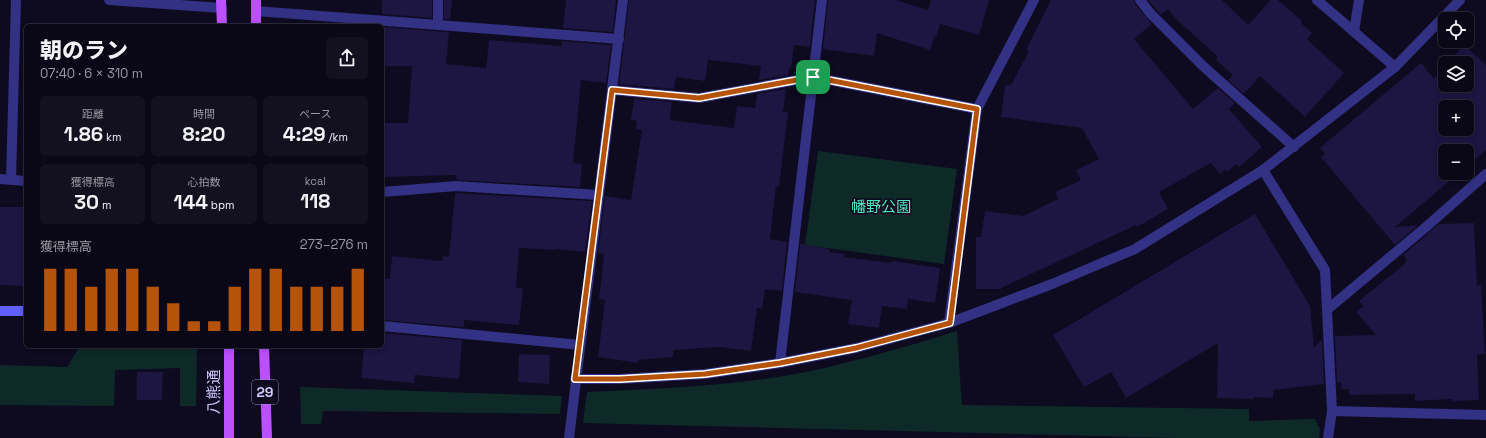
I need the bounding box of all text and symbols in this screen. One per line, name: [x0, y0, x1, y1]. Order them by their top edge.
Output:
map controls: [1438, 12, 1474, 180]
button: locate: [1438, 12, 1474, 48]
text: 朝のラン: [40, 36, 128, 64]
button: share: [326, 37, 368, 79]
button: layers: [1438, 56, 1474, 92]
pin: [796, 60, 830, 94]
text: 07:40 · 6 × 310 m: [40, 65, 143, 82]
icon: arrive: [802, 66, 824, 88]
button: +: [1438, 100, 1474, 136]
text: 距離: [82, 107, 104, 121]
text: 時間: [193, 107, 215, 121]
text: ペース: [299, 107, 332, 121]
text: 1.86: [64, 121, 103, 147]
text: 8:20: [183, 121, 225, 147]
text: 4:29: [283, 121, 326, 147]
text: km: [103, 130, 121, 144]
text: /km: [326, 130, 348, 144]
button: −: [1438, 144, 1474, 180]
text: kcal: [305, 174, 326, 188]
text: 獲得標高: [71, 175, 115, 189]
text: 心拍数: [187, 175, 220, 189]
text: 118: [300, 188, 330, 214]
text: 30: [74, 189, 99, 215]
text: 144: [174, 189, 208, 215]
park label: 幡野公園: [851, 197, 911, 216]
text: m: [99, 198, 111, 212]
text: bpm: [208, 198, 234, 212]
text: 273–276 m: [300, 236, 368, 253]
text: 獲得標高: [40, 238, 92, 255]
street label: 八熊通: [204, 369, 223, 415]
road number: 29: [252, 380, 278, 404]

